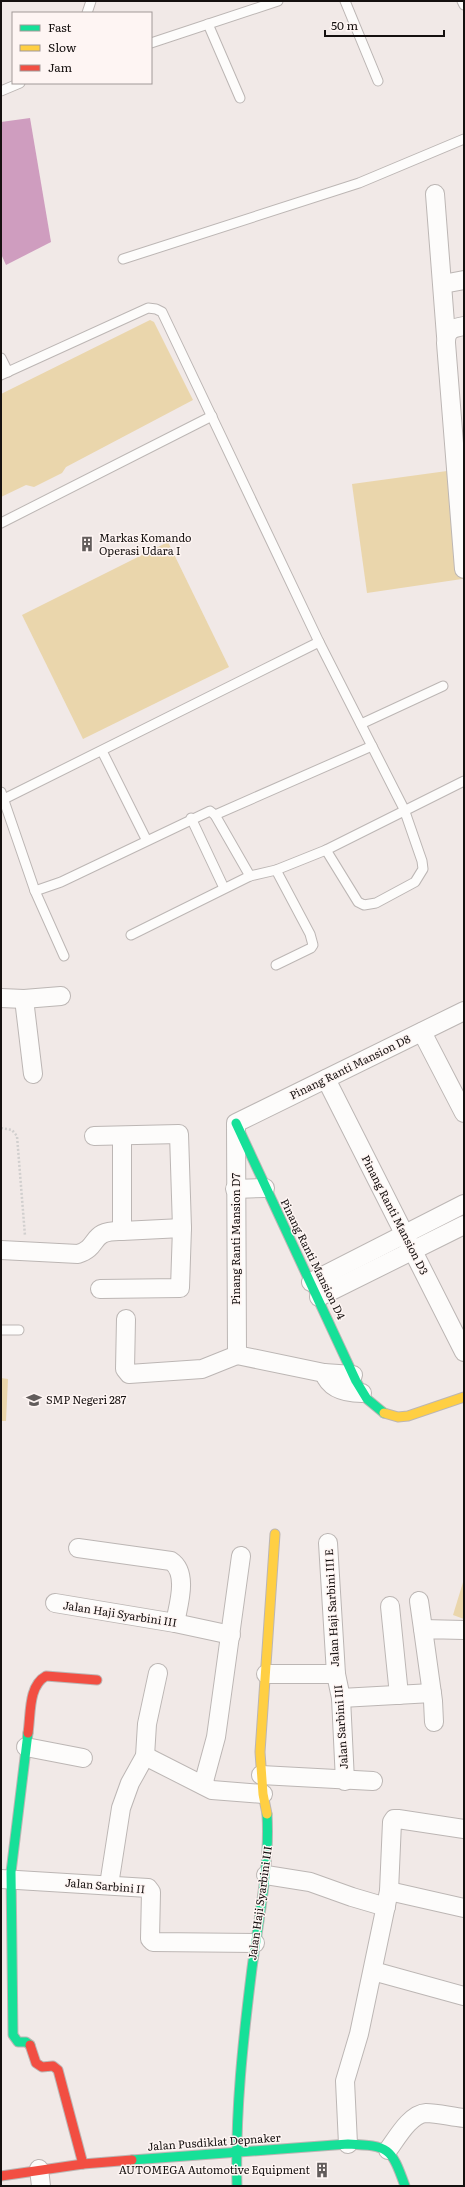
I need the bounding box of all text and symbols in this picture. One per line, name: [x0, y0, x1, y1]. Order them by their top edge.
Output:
legend: [12, 12, 152, 84]
scale bar: [325, 12, 444, 38]
text: 50 m: [331, 16, 358, 34]
text: Fast: [48, 18, 72, 36]
text: Slow: [48, 38, 77, 56]
text: Jam: [48, 58, 73, 76]
place label: Markas Komando Operasi Udara I: [99, 529, 192, 558]
building icon: Markas Komando Operasi Udara I: [78, 535, 96, 553]
street label: Pinang Ranti Mansion D8: [286, 1030, 413, 1102]
street label: Pinang Ranti Mansion D3: [359, 1152, 433, 1277]
street label: Pinang Ranti Mansion D7: [227, 1173, 243, 1305]
street label: Pinang Ranti Mansion D4: [278, 1195, 350, 1322]
school or university icon: SMP Negeri 287: [25, 1391, 43, 1409]
place label: SMP Negeri 287: [46, 1391, 127, 1407]
street label: Jalan Haji Sarbini III E: [320, 1549, 342, 1668]
street label: Jalan Haji Syarbini III: [62, 1596, 178, 1630]
street label: Jalan Sarbini III: [329, 1684, 351, 1770]
street label: Jalan Haji Syarbini III: [243, 1845, 275, 1961]
street label: Jalan Sarbini II: [64, 1874, 146, 1896]
street label: Jalan Pusdiklat Depnaker: [147, 2128, 282, 2154]
place label: AUTOMEGA Automotive Equipment: [119, 2161, 311, 2177]
building icon: AUTOMEGA Automotive Equipment: [313, 2161, 331, 2179]

